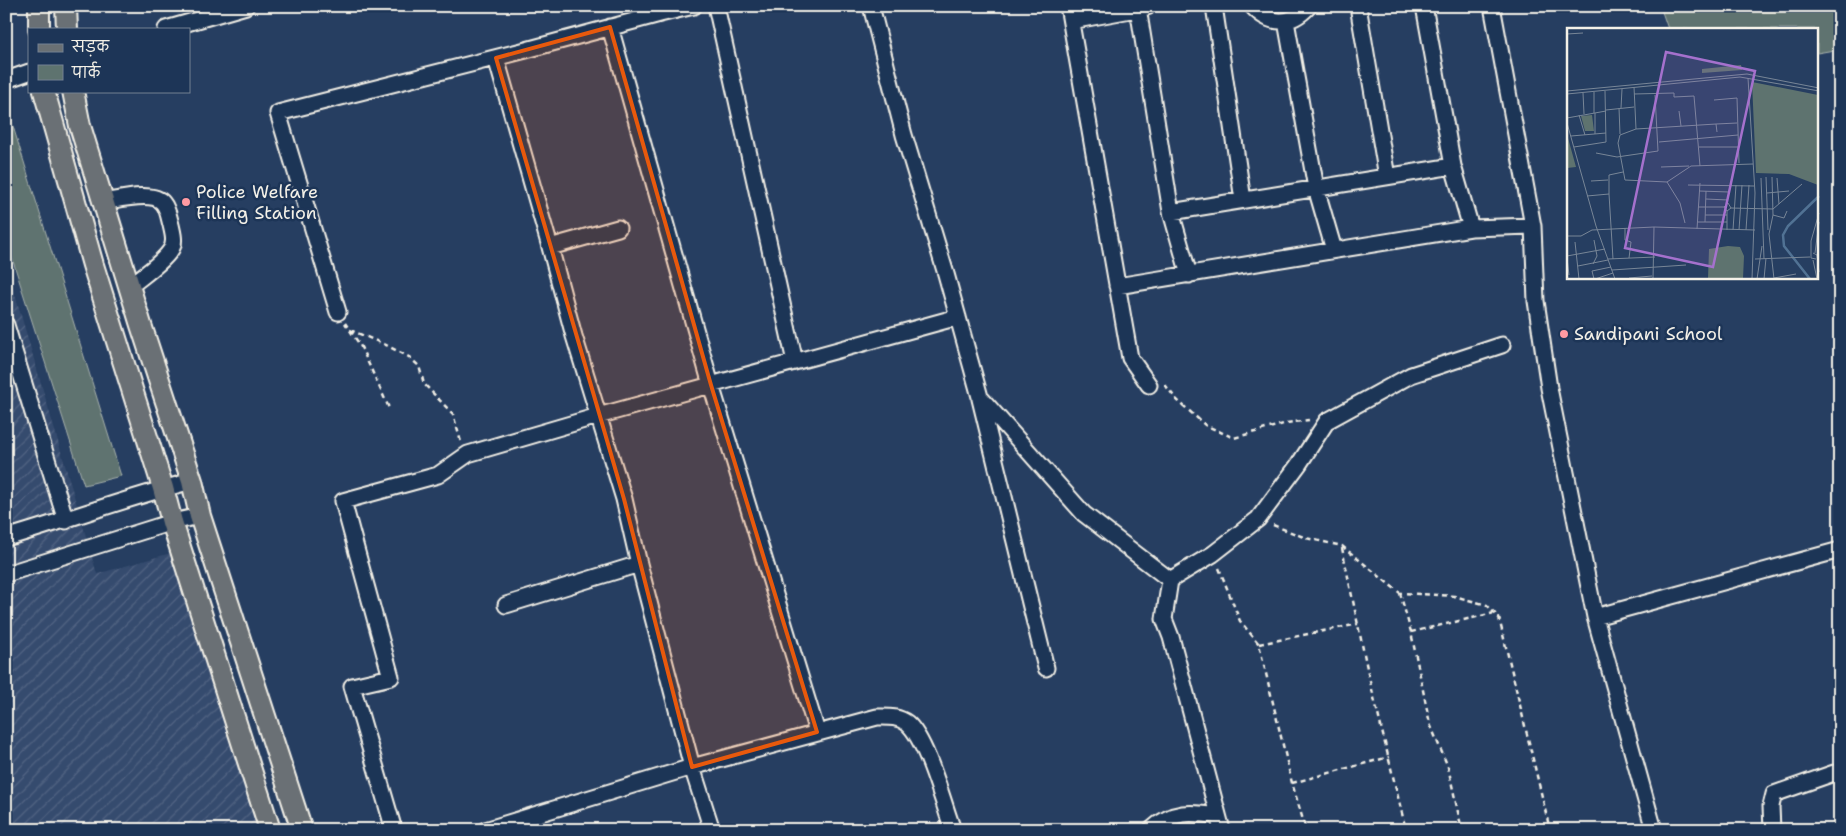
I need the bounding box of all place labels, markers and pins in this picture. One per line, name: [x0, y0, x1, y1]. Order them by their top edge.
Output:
place label: Police Welfare Filling Station: [196, 180, 318, 225]
marker: Police Welfare Filling Station: [180, 196, 192, 208]
place label: Sandipani School: [1574, 322, 1723, 346]
marker: Sandipani School: [1558, 328, 1570, 340]

